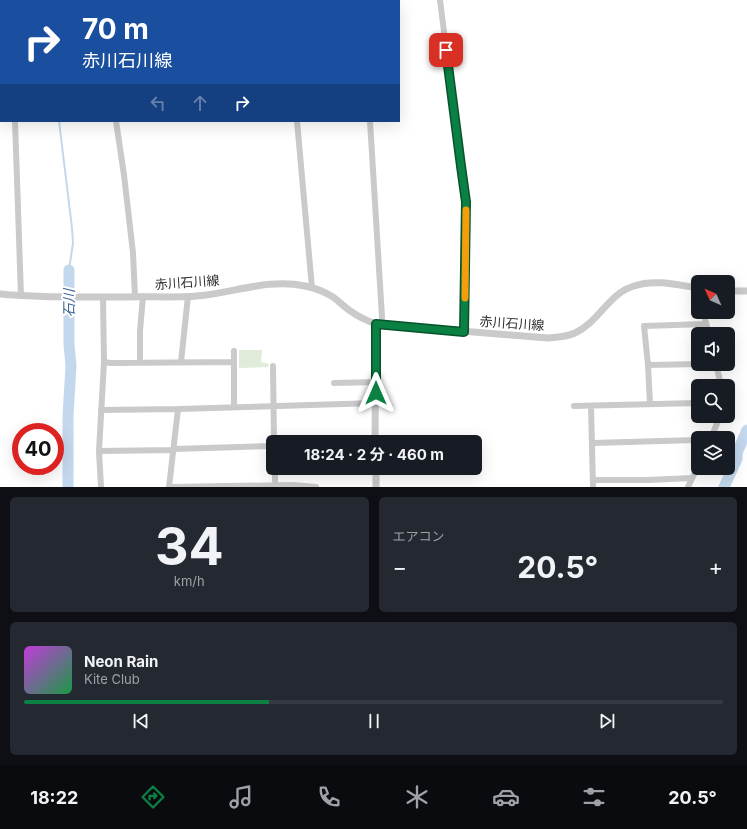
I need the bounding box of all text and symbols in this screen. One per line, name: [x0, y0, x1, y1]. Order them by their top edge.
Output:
text: 70 m: [82, 12, 149, 46]
icon: right: [16, 16, 68, 68]
pin: [429, 33, 463, 67]
icon: arrive: [435, 39, 457, 61]
text: 赤川石川線: [82, 50, 172, 71]
icon: left: [147, 92, 169, 114]
icon: ahead: [189, 92, 211, 114]
icon: right: [231, 92, 253, 114]
street label: 赤川石川線: [154, 272, 220, 292]
north arrow: [691, 275, 735, 319]
map controls: [691, 275, 735, 475]
water label: 石川: [60, 287, 77, 317]
street label: 赤川石川線: [479, 313, 545, 333]
button: sound: [691, 327, 735, 371]
position arrow: [355, 372, 397, 414]
button: search: [691, 379, 735, 423]
speed limit sign: 40: [12, 423, 64, 475]
button: layers: [691, 431, 735, 475]
text: 18:24 · 2 分 · 460 m: [304, 445, 444, 464]
text: 34: [155, 515, 224, 578]
text: エアコン: [393, 528, 445, 544]
text: 20.5°: [517, 549, 598, 585]
text: −: [393, 554, 407, 580]
text: +: [708, 554, 723, 580]
text: km/h: [174, 573, 205, 589]
text: Neon Rain: [84, 652, 158, 671]
text: Kite Club: [84, 671, 140, 687]
icon: previous: [130, 710, 152, 732]
icon: pause: [363, 710, 385, 732]
icon: next: [596, 710, 618, 732]
icon: directions: [139, 783, 167, 811]
icon: music: [227, 783, 255, 811]
icon: phone: [315, 783, 343, 811]
icon: climate: [403, 783, 431, 811]
icon: car: [492, 783, 520, 811]
icon: filters: [580, 783, 608, 811]
text: 18:22: [30, 787, 78, 808]
text: 20.5°: [668, 787, 717, 808]

